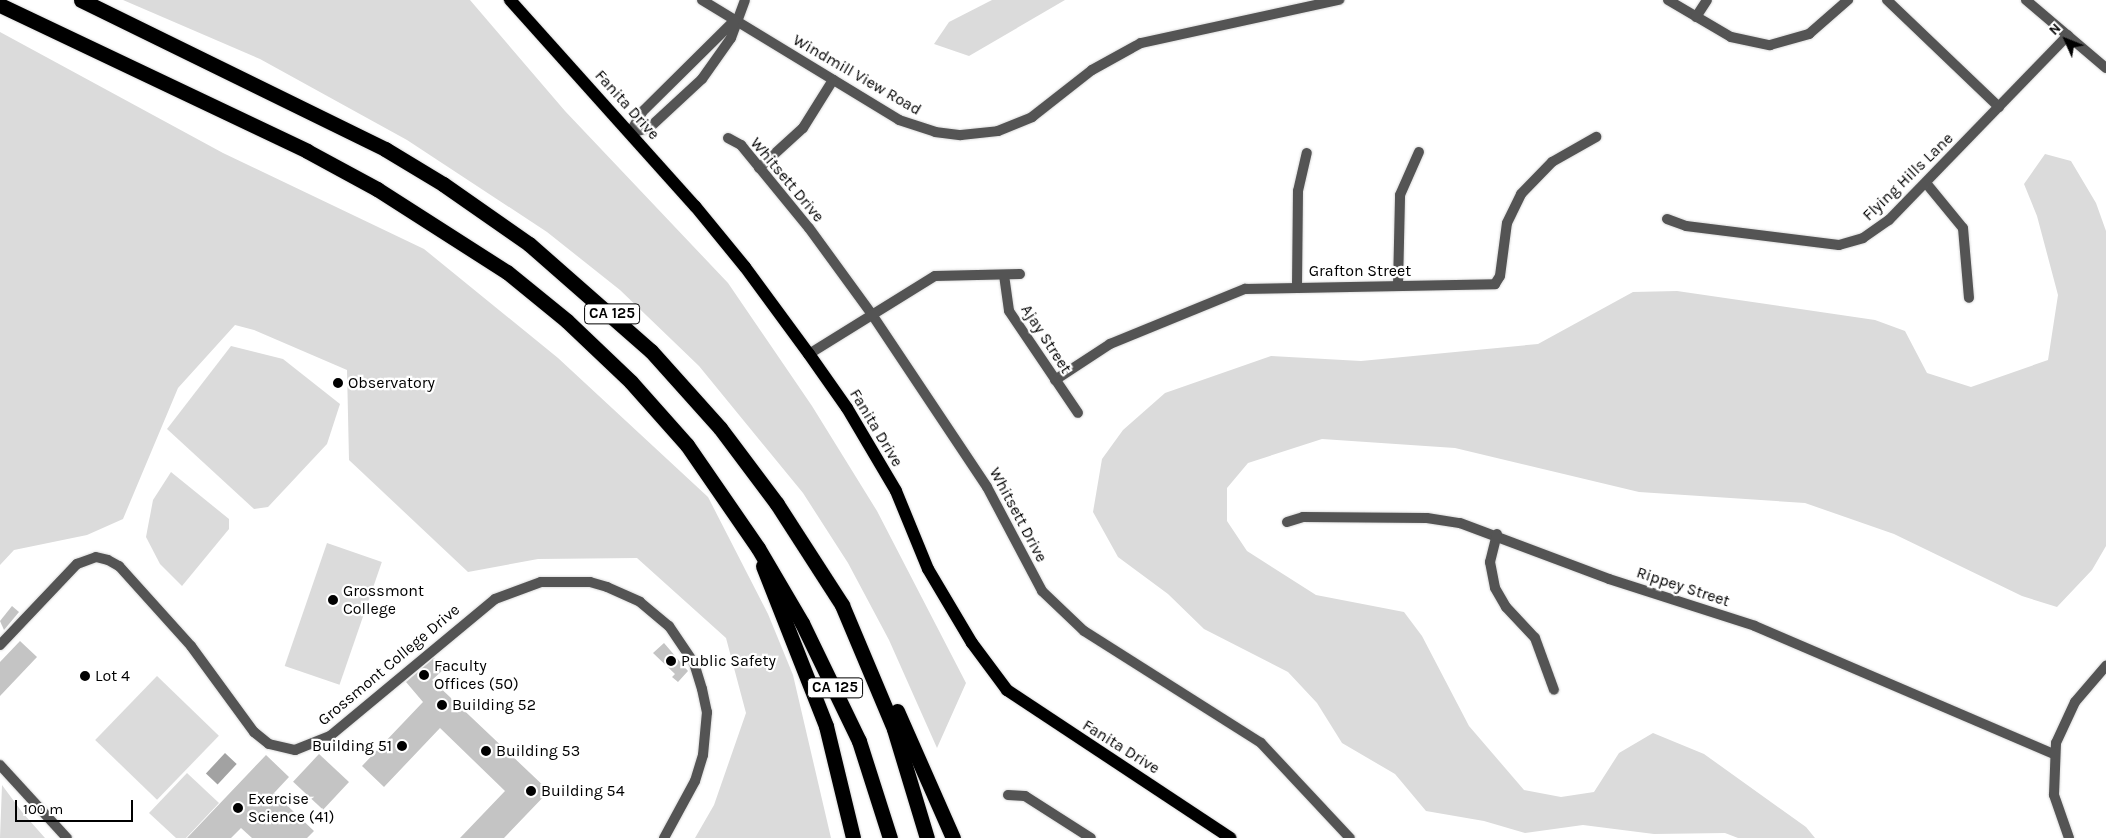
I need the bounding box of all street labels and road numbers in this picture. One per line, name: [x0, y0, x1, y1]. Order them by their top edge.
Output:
street label: Windmill View Road: [789, 30, 925, 120]
street label: Fanita Drive: [591, 66, 663, 144]
street label: Flying Hills Lane: [1859, 129, 1957, 225]
street label: Whitsett Drive: [746, 134, 828, 226]
street label: Grafton Street: [1309, 261, 1411, 281]
street label: Ajay Street: [1017, 301, 1075, 377]
road number: CA 125: [583, 302, 641, 326]
street label: Fanita Drive: [845, 386, 907, 470]
street label: Whitsett Drive: [985, 464, 1051, 566]
street label: Rippey Street: [1634, 563, 1732, 611]
street label: Grossmont College Drive: [314, 600, 464, 730]
road number: CA 125: [806, 676, 864, 700]
street label: Fanita Drive: [1079, 716, 1163, 778]

